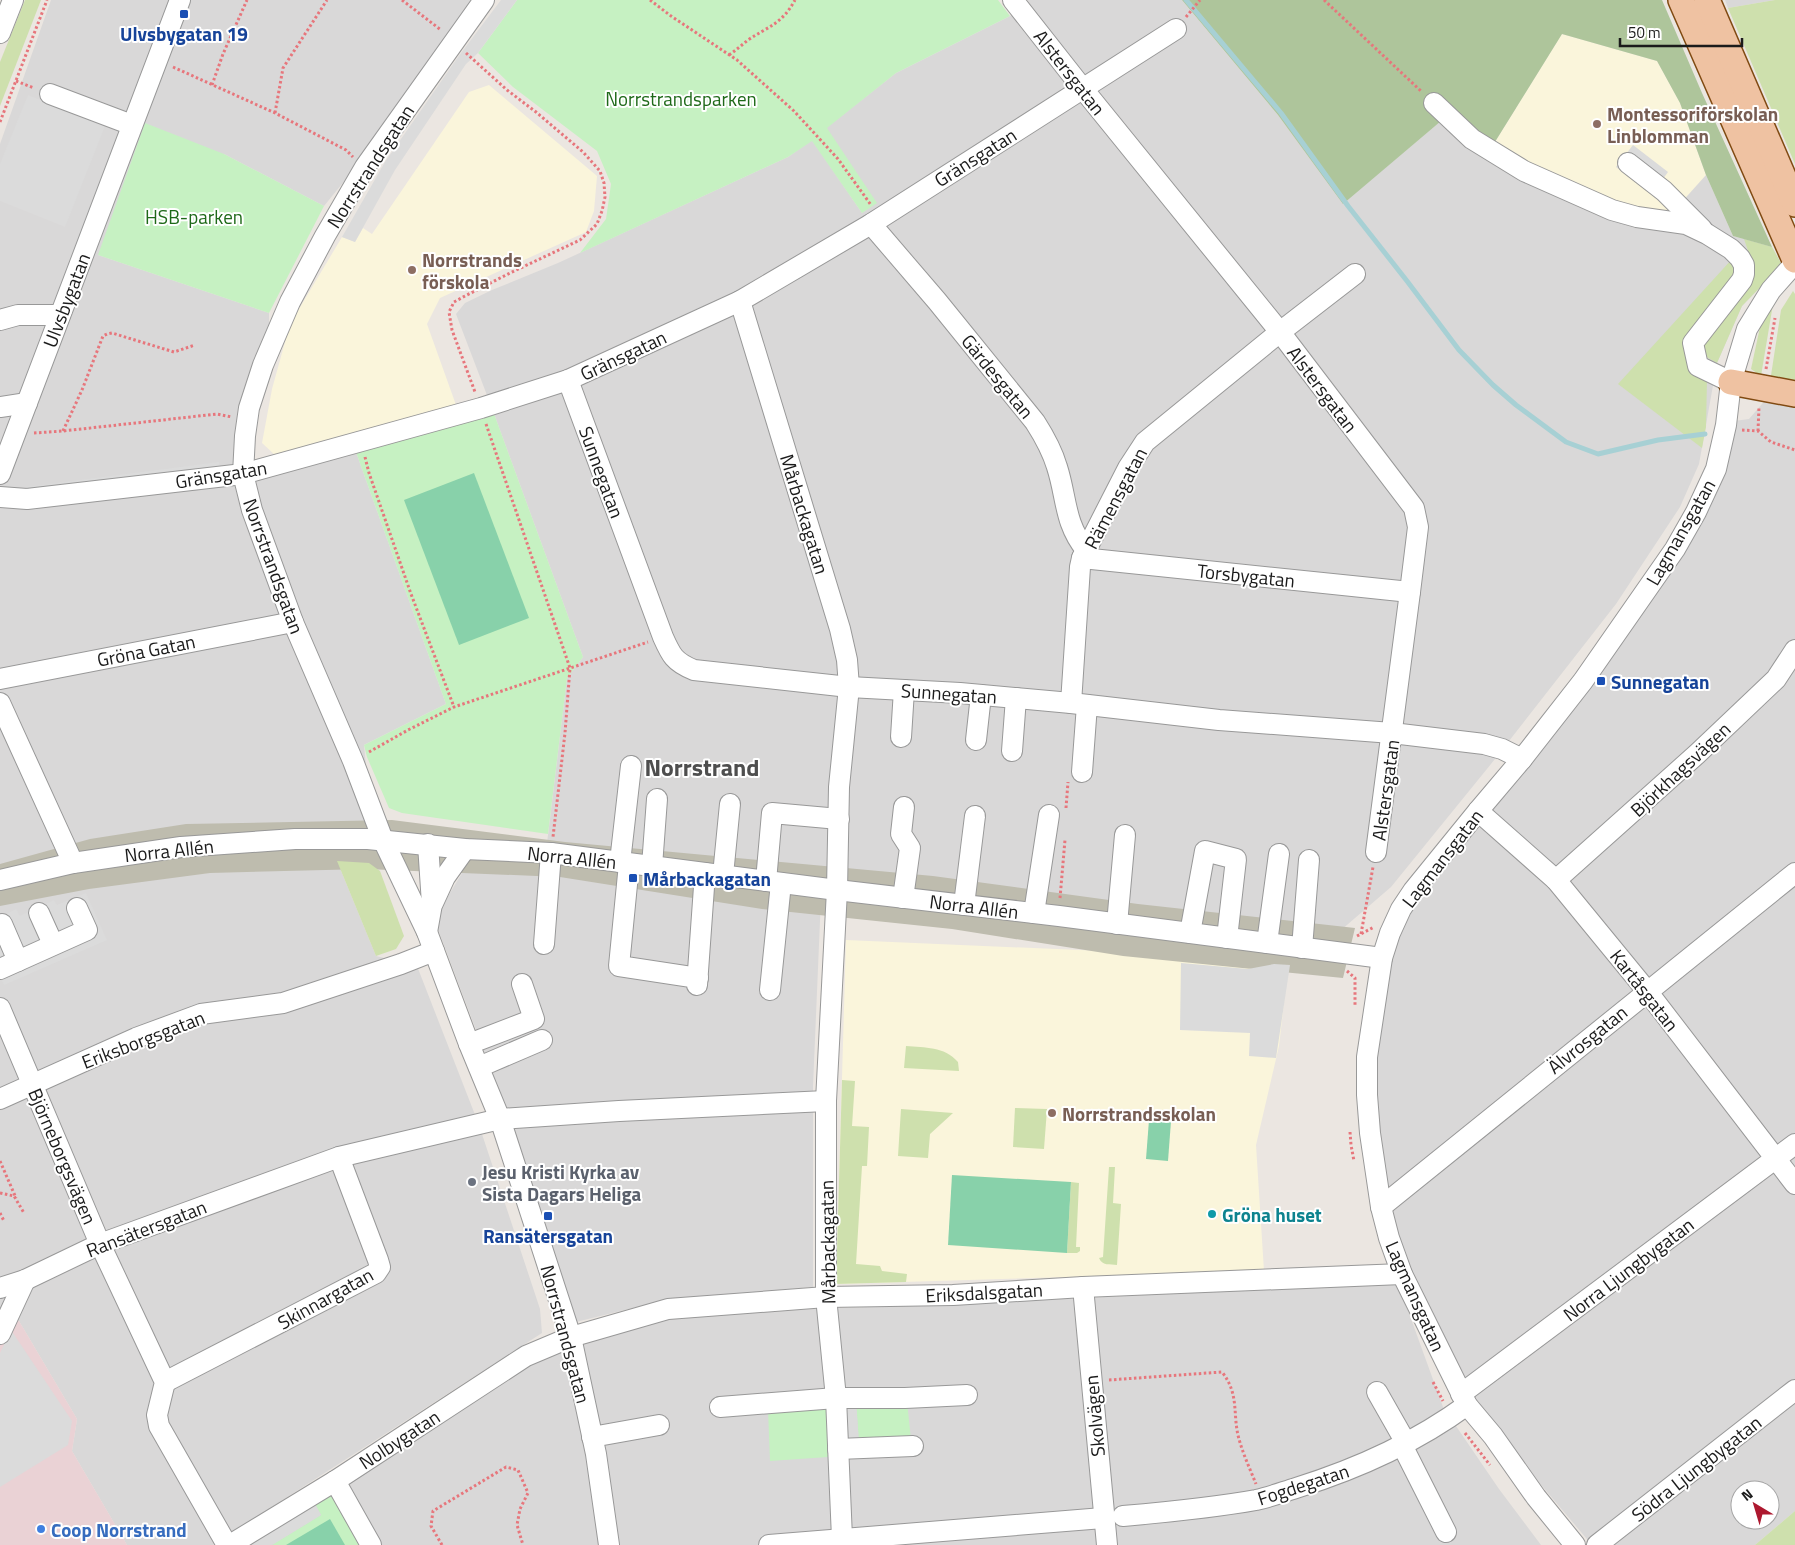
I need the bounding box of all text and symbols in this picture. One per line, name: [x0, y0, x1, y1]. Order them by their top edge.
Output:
marker: Ulvsbygatan 19: [178, 8, 190, 20]
scale bar: [1620, 15, 1742, 47]
place label: Ulvsbygatan 19: [120, 19, 248, 48]
text: 50 m: [1628, 21, 1661, 44]
street label: Alstersgatan: [1027, 23, 1113, 121]
park label: Norrstrandsparken: [605, 84, 757, 113]
street label: Norrstrandsgatan: [319, 98, 421, 234]
place label: Montessoriförskolan Linblomman: [1607, 99, 1778, 150]
marker: Montessoriförskolan Linblomman: [1591, 118, 1603, 130]
street label: Gränsgatan: [928, 120, 1022, 194]
park label: HSB-parken: [145, 202, 243, 231]
place label: Norrstrands förskola: [422, 245, 522, 296]
street label: Ulvsbygatan: [35, 249, 97, 351]
marker: Norrstrands förskola: [406, 264, 418, 276]
street label: Gränsgatan: [575, 322, 671, 388]
street label: Gärdesgatan: [955, 327, 1041, 425]
street label: Alstersgatan: [1281, 340, 1365, 438]
street label: Sunnegatan: [572, 422, 632, 522]
street label: Rämensgatan: [1076, 442, 1154, 554]
street label: Mårbackagatan: [773, 450, 837, 578]
street label: Gränsgatan: [173, 452, 269, 496]
street label: Lagmansgatan: [1638, 473, 1722, 591]
street label: Norrstrandsgatan: [236, 494, 312, 638]
street label: Torsbygatan: [1196, 555, 1296, 595]
street label: Gröna Gatan: [94, 626, 198, 674]
place label: Sunnegatan: [1611, 667, 1710, 696]
street label: Sunnegatan: [900, 675, 998, 711]
marker: Sunnegatan: [1595, 675, 1607, 687]
street label: Björkhagsvägen: [1623, 715, 1737, 823]
street label: Alstersgatan: [1364, 738, 1406, 842]
district label: Norrstrand: [645, 749, 759, 785]
street label: Lagmansgatan: [1394, 802, 1490, 914]
street label: Norra Allén: [123, 831, 215, 869]
street label: Norra Allén: [526, 838, 618, 876]
place label: Mårbackagatan: [643, 864, 771, 893]
marker: Mårbackagatan: [627, 872, 639, 884]
street label: Norra Allén: [928, 886, 1020, 926]
street label: Kartåsgatan: [1604, 943, 1686, 1037]
street label: Älvrosgatan: [1541, 998, 1633, 1080]
street label: Eriksborgsgatan: [77, 1002, 209, 1076]
street label: Björneborgsvägen: [21, 1083, 105, 1229]
place label: Norrstrandsskolan: [1062, 1099, 1216, 1128]
marker: Norrstrandsskolan: [1046, 1107, 1058, 1119]
place label: Jesu Kristi Kyrka av Sista Dagars Heliga: [482, 1157, 642, 1208]
marker: Jesu Kristi Kyrka av Sista Dagars Heliga: [466, 1176, 478, 1188]
street label: Mårbackagatan: [811, 1180, 843, 1304]
street label: Ransätersgatan: [81, 1192, 211, 1264]
place label: Gröna huset: [1222, 1200, 1322, 1229]
marker: Gröna huset: [1206, 1208, 1218, 1220]
marker: Ransätersgatan: [542, 1210, 554, 1222]
street label: Norra Ljungbygatan: [1556, 1210, 1700, 1328]
place label: Ransätersgatan: [483, 1221, 613, 1250]
street label: Lagmansgatan: [1379, 1236, 1453, 1356]
street label: Skinnargatan: [272, 1260, 378, 1336]
street label: Norrstrandsgatan: [534, 1262, 598, 1406]
street label: Eriksdalsgatan: [925, 1274, 1043, 1310]
street label: Skolvägen: [1076, 1374, 1112, 1458]
street label: Nolbygatan: [353, 1402, 445, 1476]
street label: Södra Ljungbygatan: [1625, 1408, 1767, 1528]
street label: Fogdegatan: [1253, 1456, 1353, 1512]
north arrow: [1730, 1480, 1780, 1530]
text: N: [1736, 1483, 1757, 1506]
place label: Coop Norrstrand: [51, 1515, 187, 1544]
marker: Coop Norrstrand: [35, 1523, 47, 1535]

